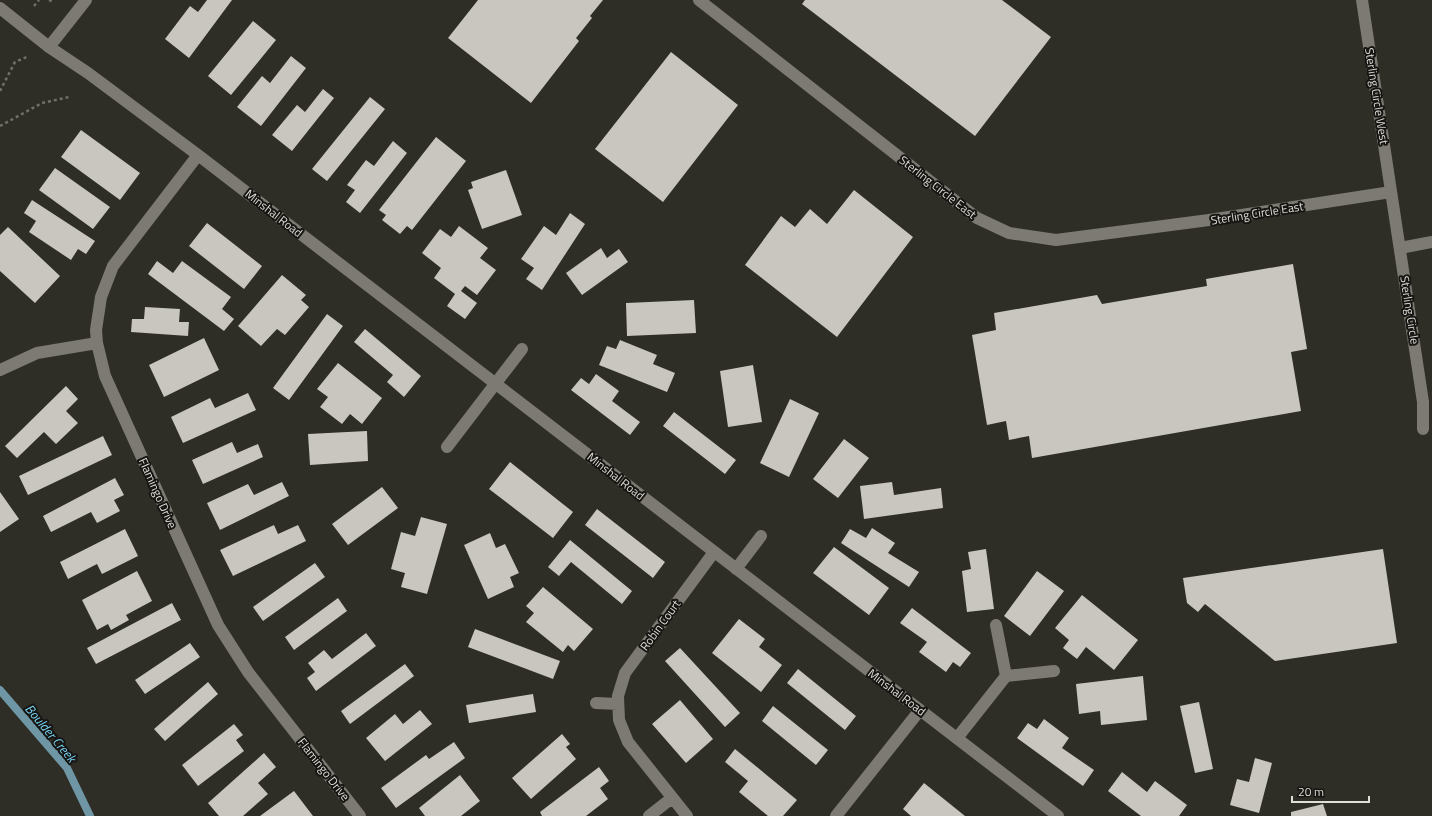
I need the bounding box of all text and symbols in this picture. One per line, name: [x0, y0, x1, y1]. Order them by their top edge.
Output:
street label: Sterling Circle West: [1360, 46, 1394, 146]
street label: Sterling Circle East: [895, 151, 981, 224]
street label: Minshal Road: [241, 184, 307, 242]
street label: Sterling Circle East: [1209, 196, 1306, 230]
street label: Sterling Circle: [1395, 275, 1425, 345]
street label: Minshal Road: [583, 447, 649, 505]
street label: Flamingo Drive: [134, 455, 182, 531]
street label: Robin Court: [635, 595, 686, 655]
street label: Minshal Road: [864, 664, 930, 720]
water label: Boulder Creek: [21, 699, 83, 768]
street label: Flamingo Drive: [293, 733, 355, 805]
scale bar: [1292, 778, 1369, 804]
text: 20 m: [1298, 782, 1324, 801]

